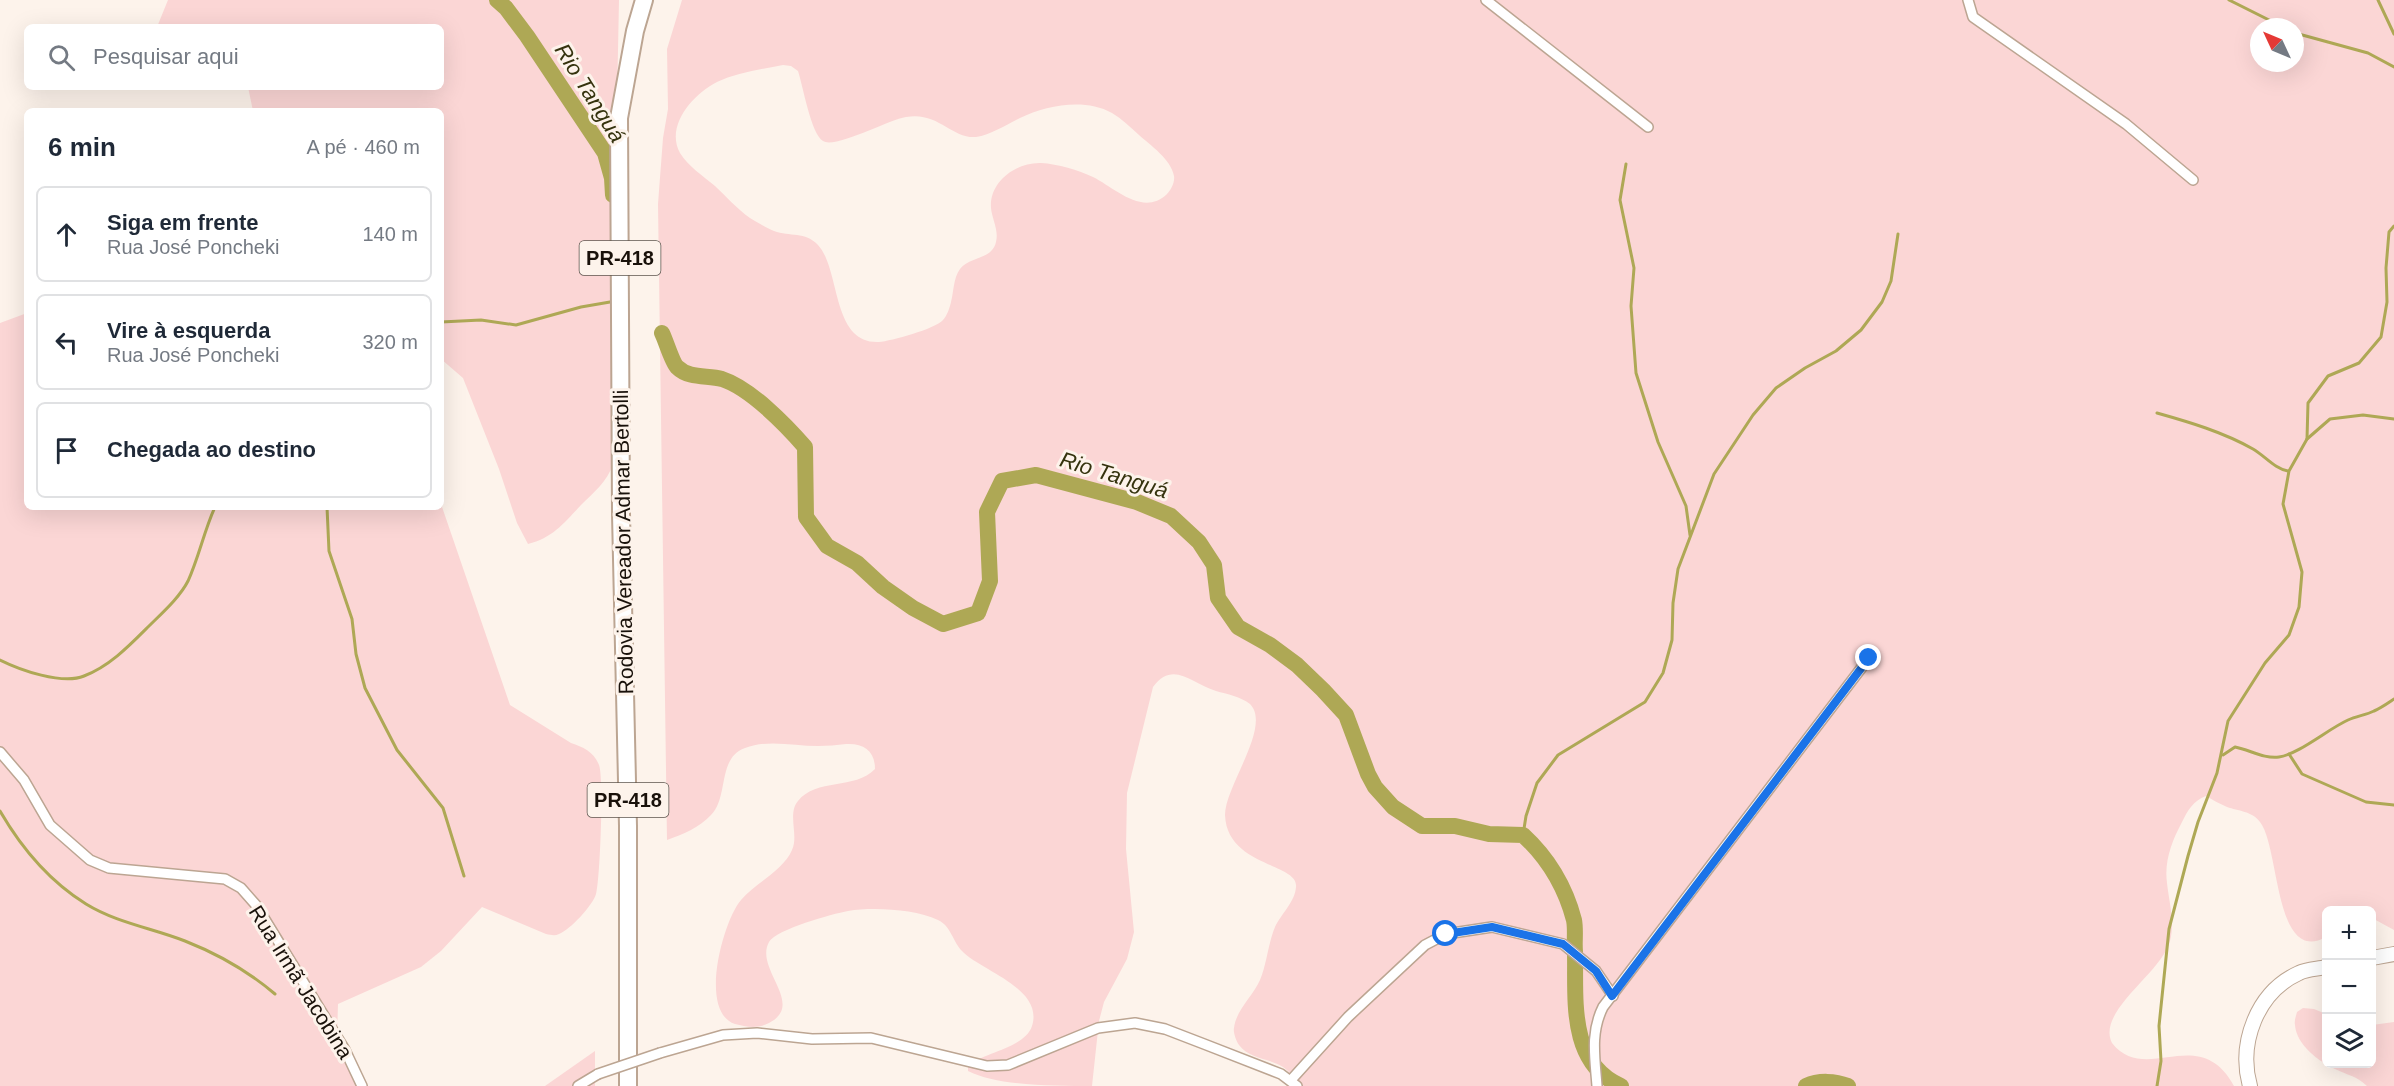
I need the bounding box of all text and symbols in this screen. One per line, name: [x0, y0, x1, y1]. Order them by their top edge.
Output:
north arrow: [2250, 18, 2304, 72]
search box: [24, 24, 444, 90]
water label: Rio Tanguá: [550, 39, 630, 147]
icon: search: [45, 41, 78, 74]
text: Pesquisar aqui: [93, 44, 239, 69]
text: 6 min: [48, 132, 116, 162]
text: A pé · 460 m: [307, 136, 420, 158]
text: Siga em frente: [107, 210, 259, 235]
icon: ahead: [50, 218, 83, 251]
text: 140 m: [362, 223, 418, 245]
text: Rua José Poncheki: [107, 236, 279, 258]
road number: PR-418: [580, 241, 660, 275]
text: Vire à esquerda: [107, 318, 270, 343]
icon: left: [50, 326, 83, 359]
text: 320 m: [362, 331, 418, 353]
text: Rua José Poncheki: [107, 344, 279, 366]
street label: Rodovia Vereador Admar Bertolli: [609, 389, 637, 695]
icon: arrive: [50, 434, 83, 467]
text: Chegada ao destino: [107, 437, 316, 462]
water label: Rio Tanguá: [1057, 447, 1171, 503]
route end: [1855, 644, 1881, 670]
road number: PR-418: [588, 783, 668, 817]
street label: Rua Irmã Jacobina: [245, 901, 358, 1063]
map controls: [2322, 906, 2376, 1068]
button: +: [2322, 906, 2376, 960]
route start: [1432, 920, 1458, 946]
button: −: [2322, 960, 2376, 1014]
button: layers: [2322, 1014, 2376, 1068]

